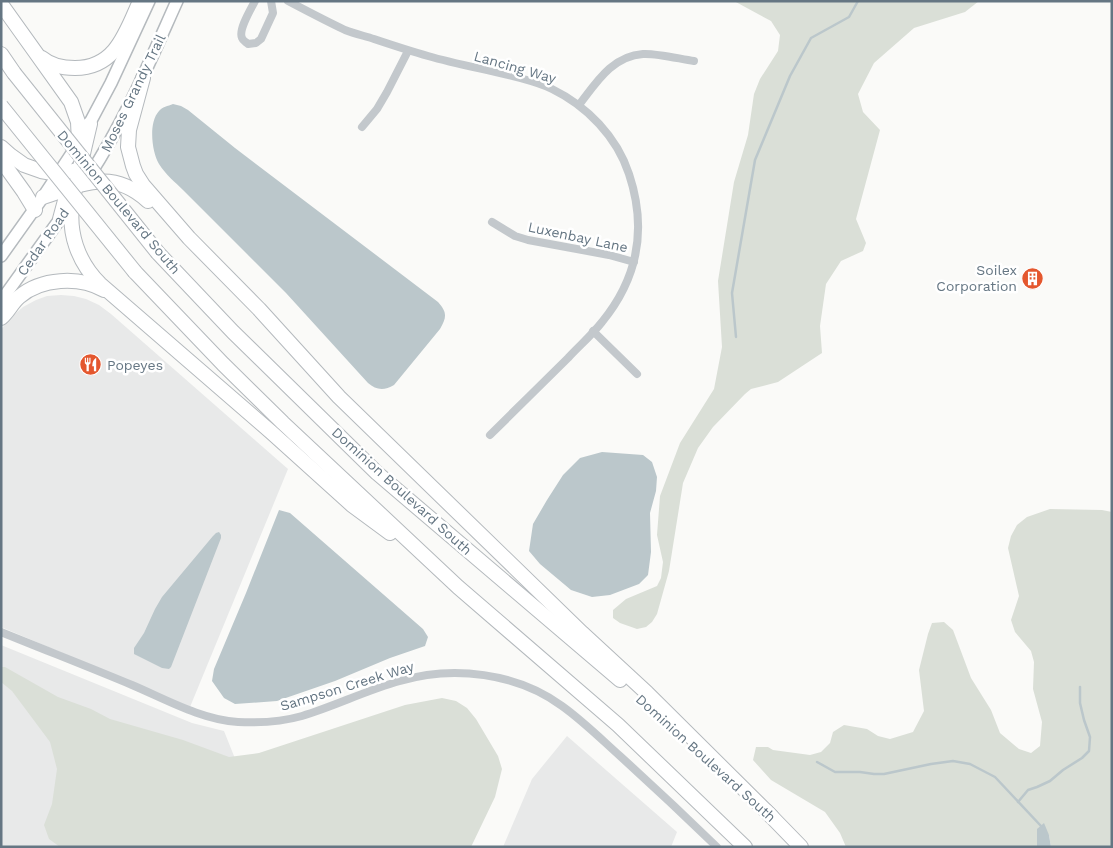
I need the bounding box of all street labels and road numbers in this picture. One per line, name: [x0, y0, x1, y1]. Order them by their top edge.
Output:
street label: Moses Grandy Trail: [98, 31, 169, 155]
street label: Lancing Way: [472, 48, 559, 87]
street label: Dominion Boulevard South: [54, 127, 184, 277]
street label: Cedar Road: [14, 205, 72, 279]
street label: Luxenbay Lane: [527, 219, 629, 255]
street label: Dominion Boulevard South: [329, 424, 475, 558]
street label: Sampson Creek Way: [278, 658, 417, 714]
street label: Dominion Boulevard South: [633, 691, 779, 825]

